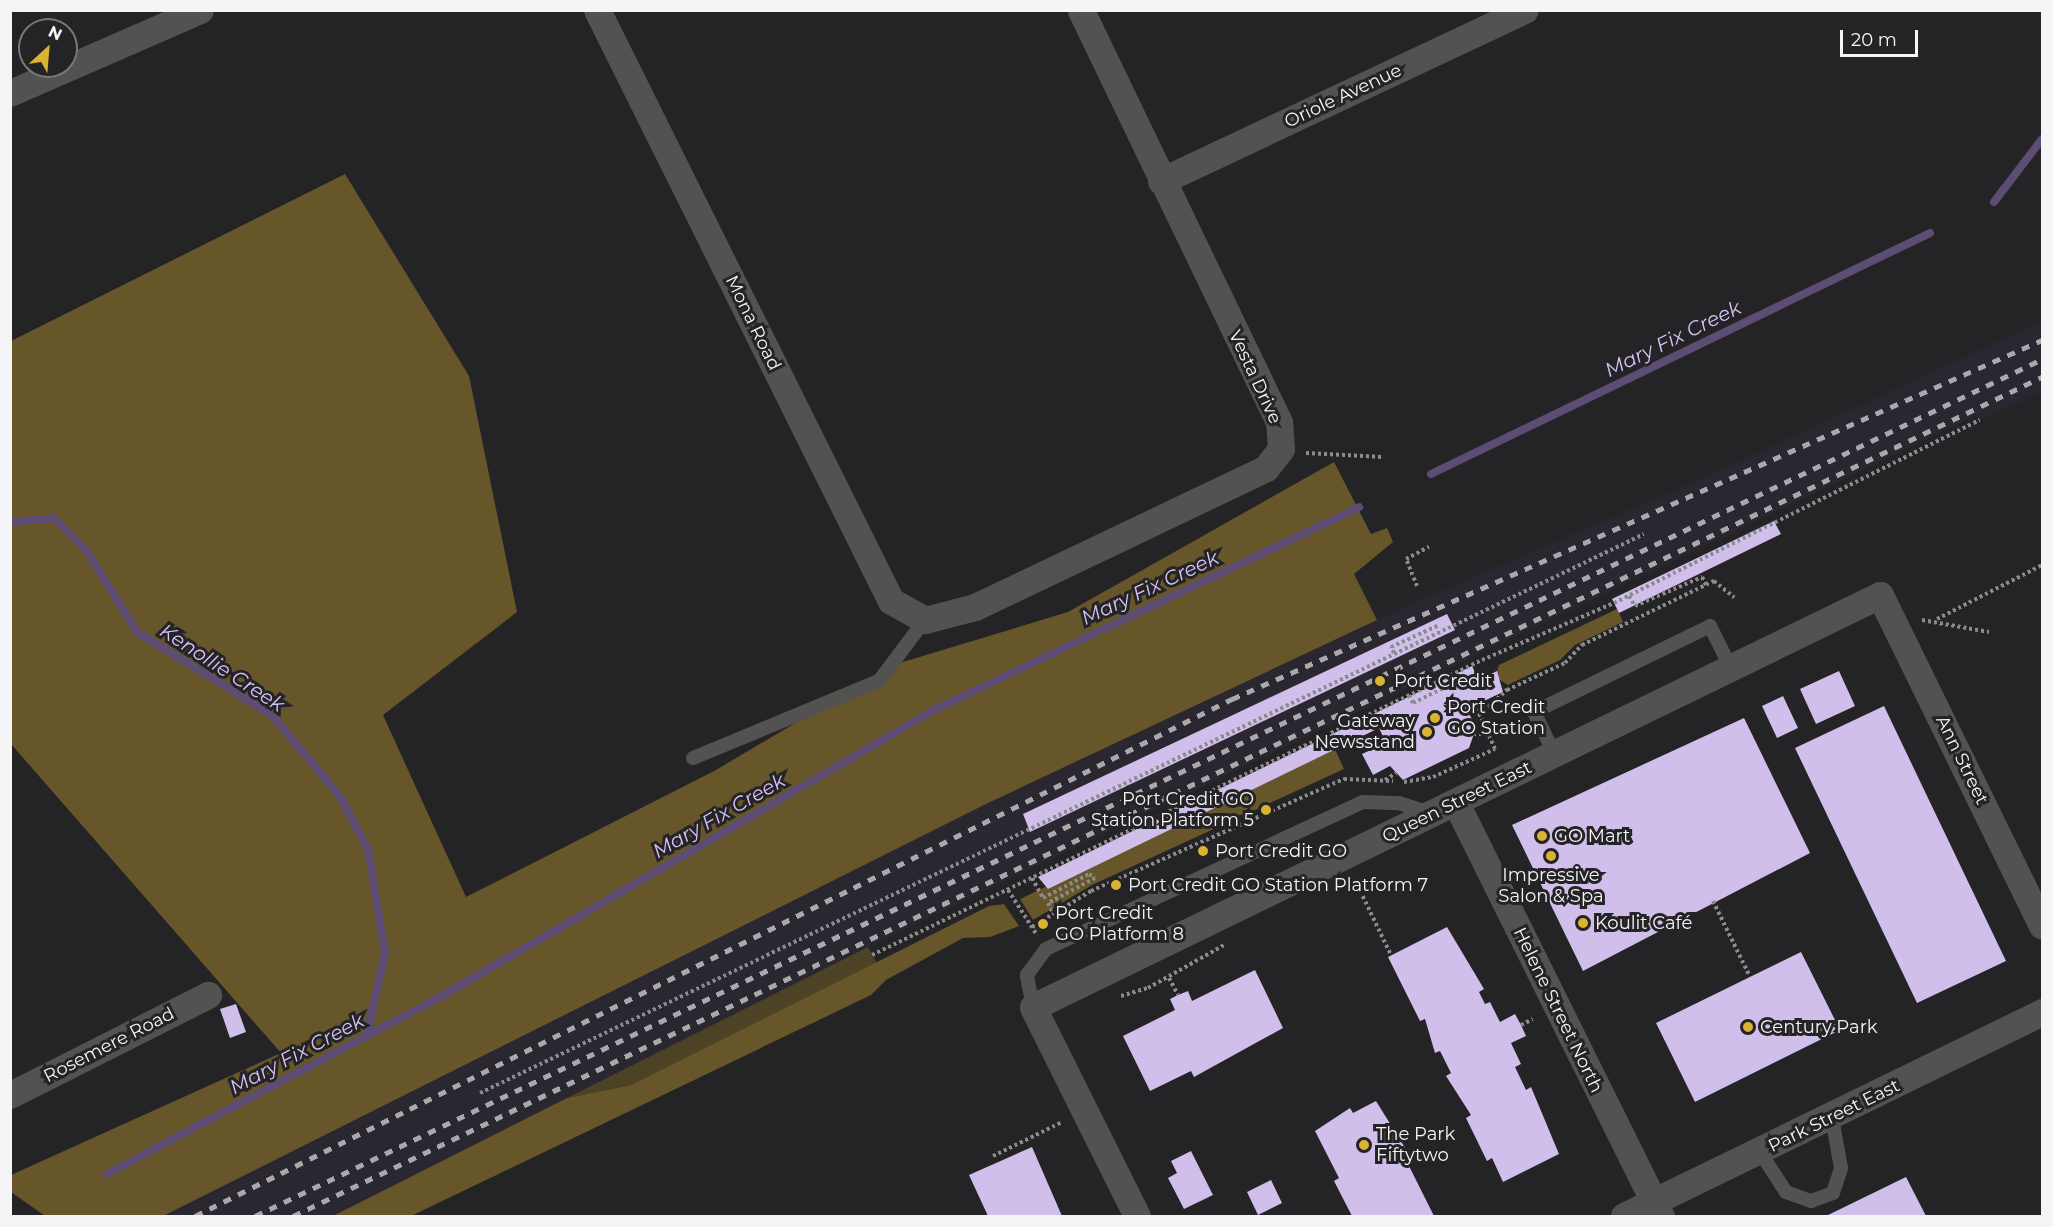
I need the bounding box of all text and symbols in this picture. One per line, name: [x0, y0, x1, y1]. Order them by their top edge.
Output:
north arrow: [18, 18, 78, 78]
scale bar: [1843, 18, 1921, 56]
text: N: [45, 22, 65, 45]
text: 20 m: [1851, 29, 1897, 51]
street label: Oriole Avenue: [1281, 59, 1405, 133]
street label: Mona Road: [721, 272, 785, 374]
water label: Mary Fix Creek: [1601, 296, 1745, 382]
street label: Vesta Drive: [1224, 327, 1286, 427]
water label: Mary Fix Creek: [1078, 546, 1222, 630]
water label: Kenollie Creek: [155, 619, 289, 717]
place label: Port Credit: [1394, 670, 1492, 692]
marker: Port Credit: [1371, 672, 1389, 690]
place label: Port Credit GO Station: [1447, 697, 1545, 740]
place label: Gateway Newsstand: [1314, 711, 1415, 754]
marker: Port Credit GO Station: [1428, 711, 1442, 725]
street label: Ann Street: [1931, 712, 1993, 808]
marker: Gateway Newsstand: [1420, 725, 1434, 739]
street label: Queen Street East: [1379, 756, 1535, 848]
water label: Mary Fix Creek: [649, 768, 789, 864]
place label: Port Credit GO Station Platform 5: [1091, 789, 1254, 832]
marker: Port Credit GO Station Platform 5: [1259, 803, 1273, 817]
place label: GO Mart: [1554, 825, 1630, 847]
marker: GO Mart: [1535, 829, 1549, 843]
place label: Port Credit GO: [1215, 840, 1347, 862]
marker: Port Credit GO: [1196, 844, 1210, 858]
marker: Impressive Salon & Spa: [1544, 849, 1558, 863]
place label: Impressive Salon & Spa: [1498, 865, 1604, 908]
place label: Port Credit GO Station Platform 7: [1128, 874, 1428, 896]
marker: Port Credit GO Station Platform 7: [1109, 878, 1123, 892]
place label: Port Credit GO Platform 8: [1055, 903, 1184, 946]
place label: Koulit Café: [1595, 912, 1692, 934]
marker: Koulit Café: [1576, 916, 1590, 930]
marker: Port Credit GO Platform 8: [1036, 917, 1050, 931]
street label: Helene Street North: [1509, 924, 1607, 1096]
street label: Rosemere Road: [40, 1003, 178, 1087]
water label: Mary Fix Creek: [226, 1008, 368, 1100]
place label: Century Park: [1760, 1016, 1877, 1038]
marker: Century Park: [1741, 1020, 1755, 1034]
street label: Park Street East: [1765, 1075, 1903, 1157]
place label: The Park Fiftytwo: [1376, 1124, 1455, 1166]
marker: The Park Fiftytwo: [1357, 1138, 1371, 1152]

